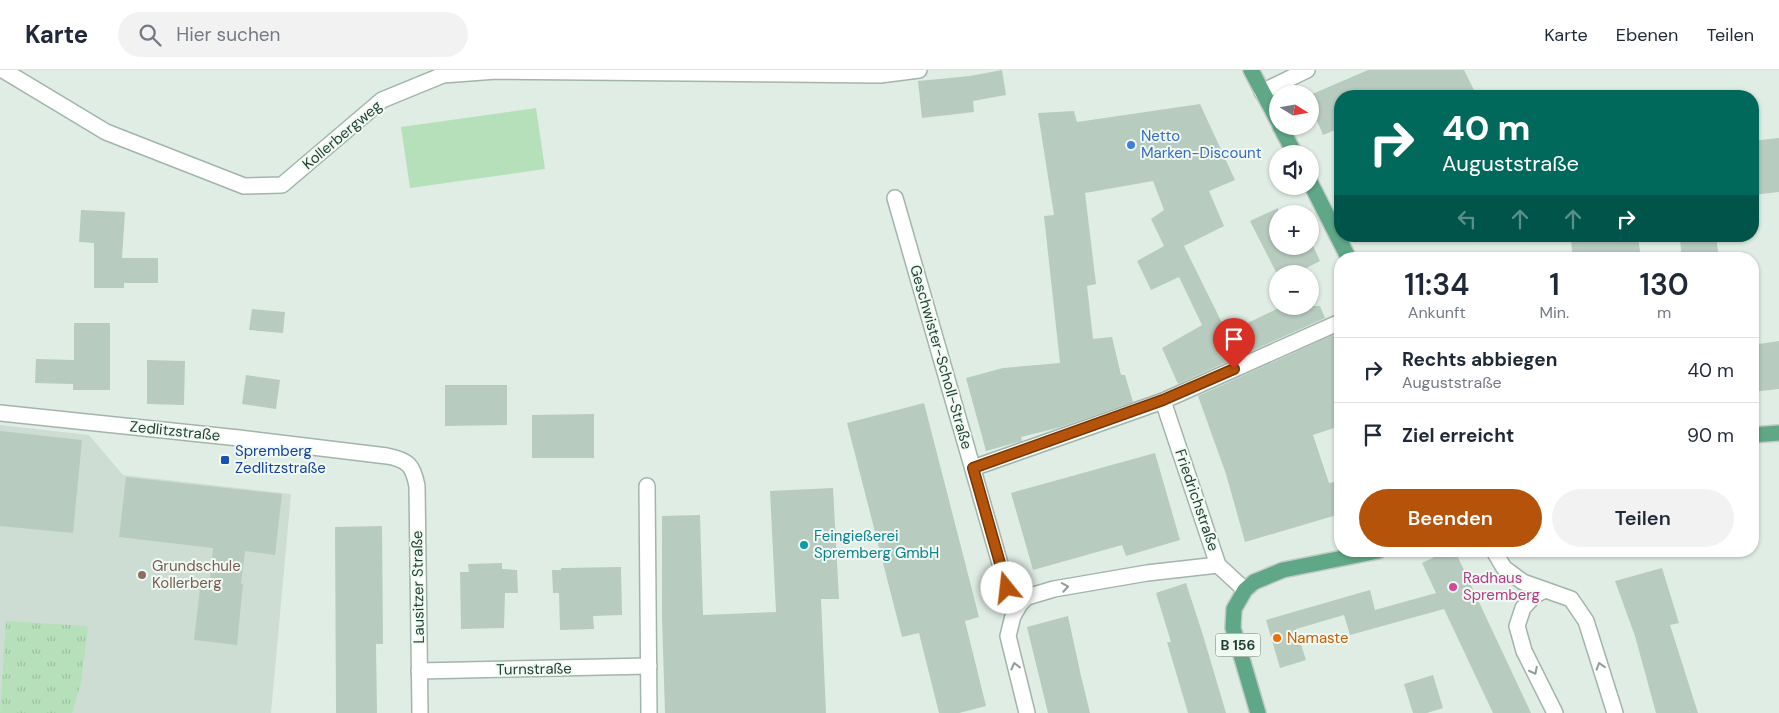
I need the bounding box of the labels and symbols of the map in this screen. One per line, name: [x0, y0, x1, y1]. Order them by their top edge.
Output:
north arrow: [1269, 85, 1319, 135]
street label: Kollerbergweg: [298, 96, 386, 174]
place label: Netto Marken-Discount: [1141, 126, 1262, 163]
marker: Netto Marken-Discount: [1125, 139, 1137, 151]
street label: Geschwister-Scholl-Straße: [905, 263, 977, 451]
pin: [1213, 318, 1255, 369]
street label: Zedlitzstraße: [129, 416, 221, 446]
place label: Spremberg Zedlitzstraße: [235, 441, 326, 478]
street label: Friedrichstraße: [1170, 446, 1224, 554]
marker: Spremberg Zedlitzstraße: [219, 454, 231, 466]
place label: Feingießerei Spremberg GmbH: [814, 526, 939, 563]
street label: Lausitzer Straße: [407, 530, 429, 644]
marker: Feingießerei Spremberg GmbH: [798, 539, 810, 551]
place label: Grundschule Kollerberg: [152, 556, 241, 593]
position arrow: [980, 561, 1032, 613]
place label: Radhaus Spremberg: [1463, 568, 1540, 605]
marker: Grundschule Kollerberg: [136, 569, 148, 581]
marker: Radhaus Spremberg: [1447, 581, 1459, 593]
one-way arrow: [1062, 582, 1070, 593]
place label: Namaste: [1287, 628, 1348, 648]
marker: Namaste: [1271, 632, 1283, 644]
road number: B 156: [1216, 634, 1260, 656]
street label: Turnstraße: [496, 658, 572, 680]
one-way arrow: [1011, 662, 1021, 670]
one-way arrow: [1596, 663, 1606, 671]
one-way arrow: [1528, 665, 1538, 674]

